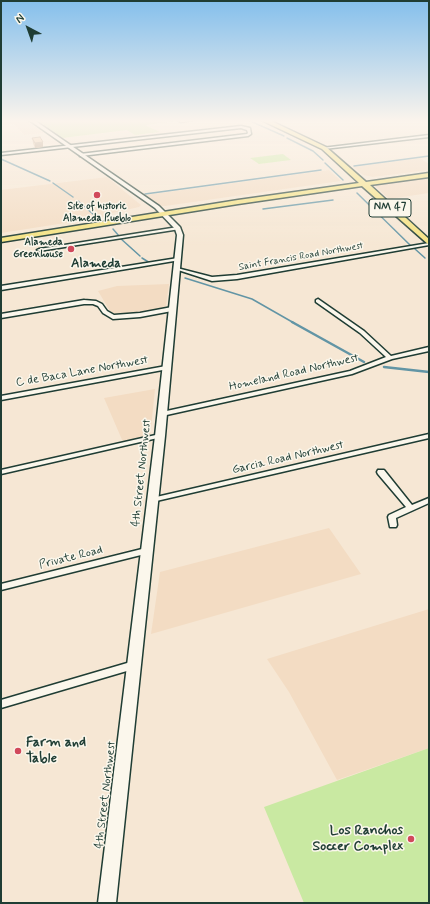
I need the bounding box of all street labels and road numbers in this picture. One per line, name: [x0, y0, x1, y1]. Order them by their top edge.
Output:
road number: NM 47: [369, 199, 411, 217]
street label: Saint Francis Road Northwest: [238, 240, 364, 274]
street label: Homeland Road Northwest: [228, 351, 360, 395]
street label: C de Baca Lane Northwest: [15, 353, 149, 391]
street label: 4th Street Northwest: [129, 418, 155, 528]
street label: Garcia Road Northwest: [231, 438, 345, 478]
street label: Private Road: [38, 543, 104, 573]
street label: 4th Street Northwest: [92, 740, 120, 850]

